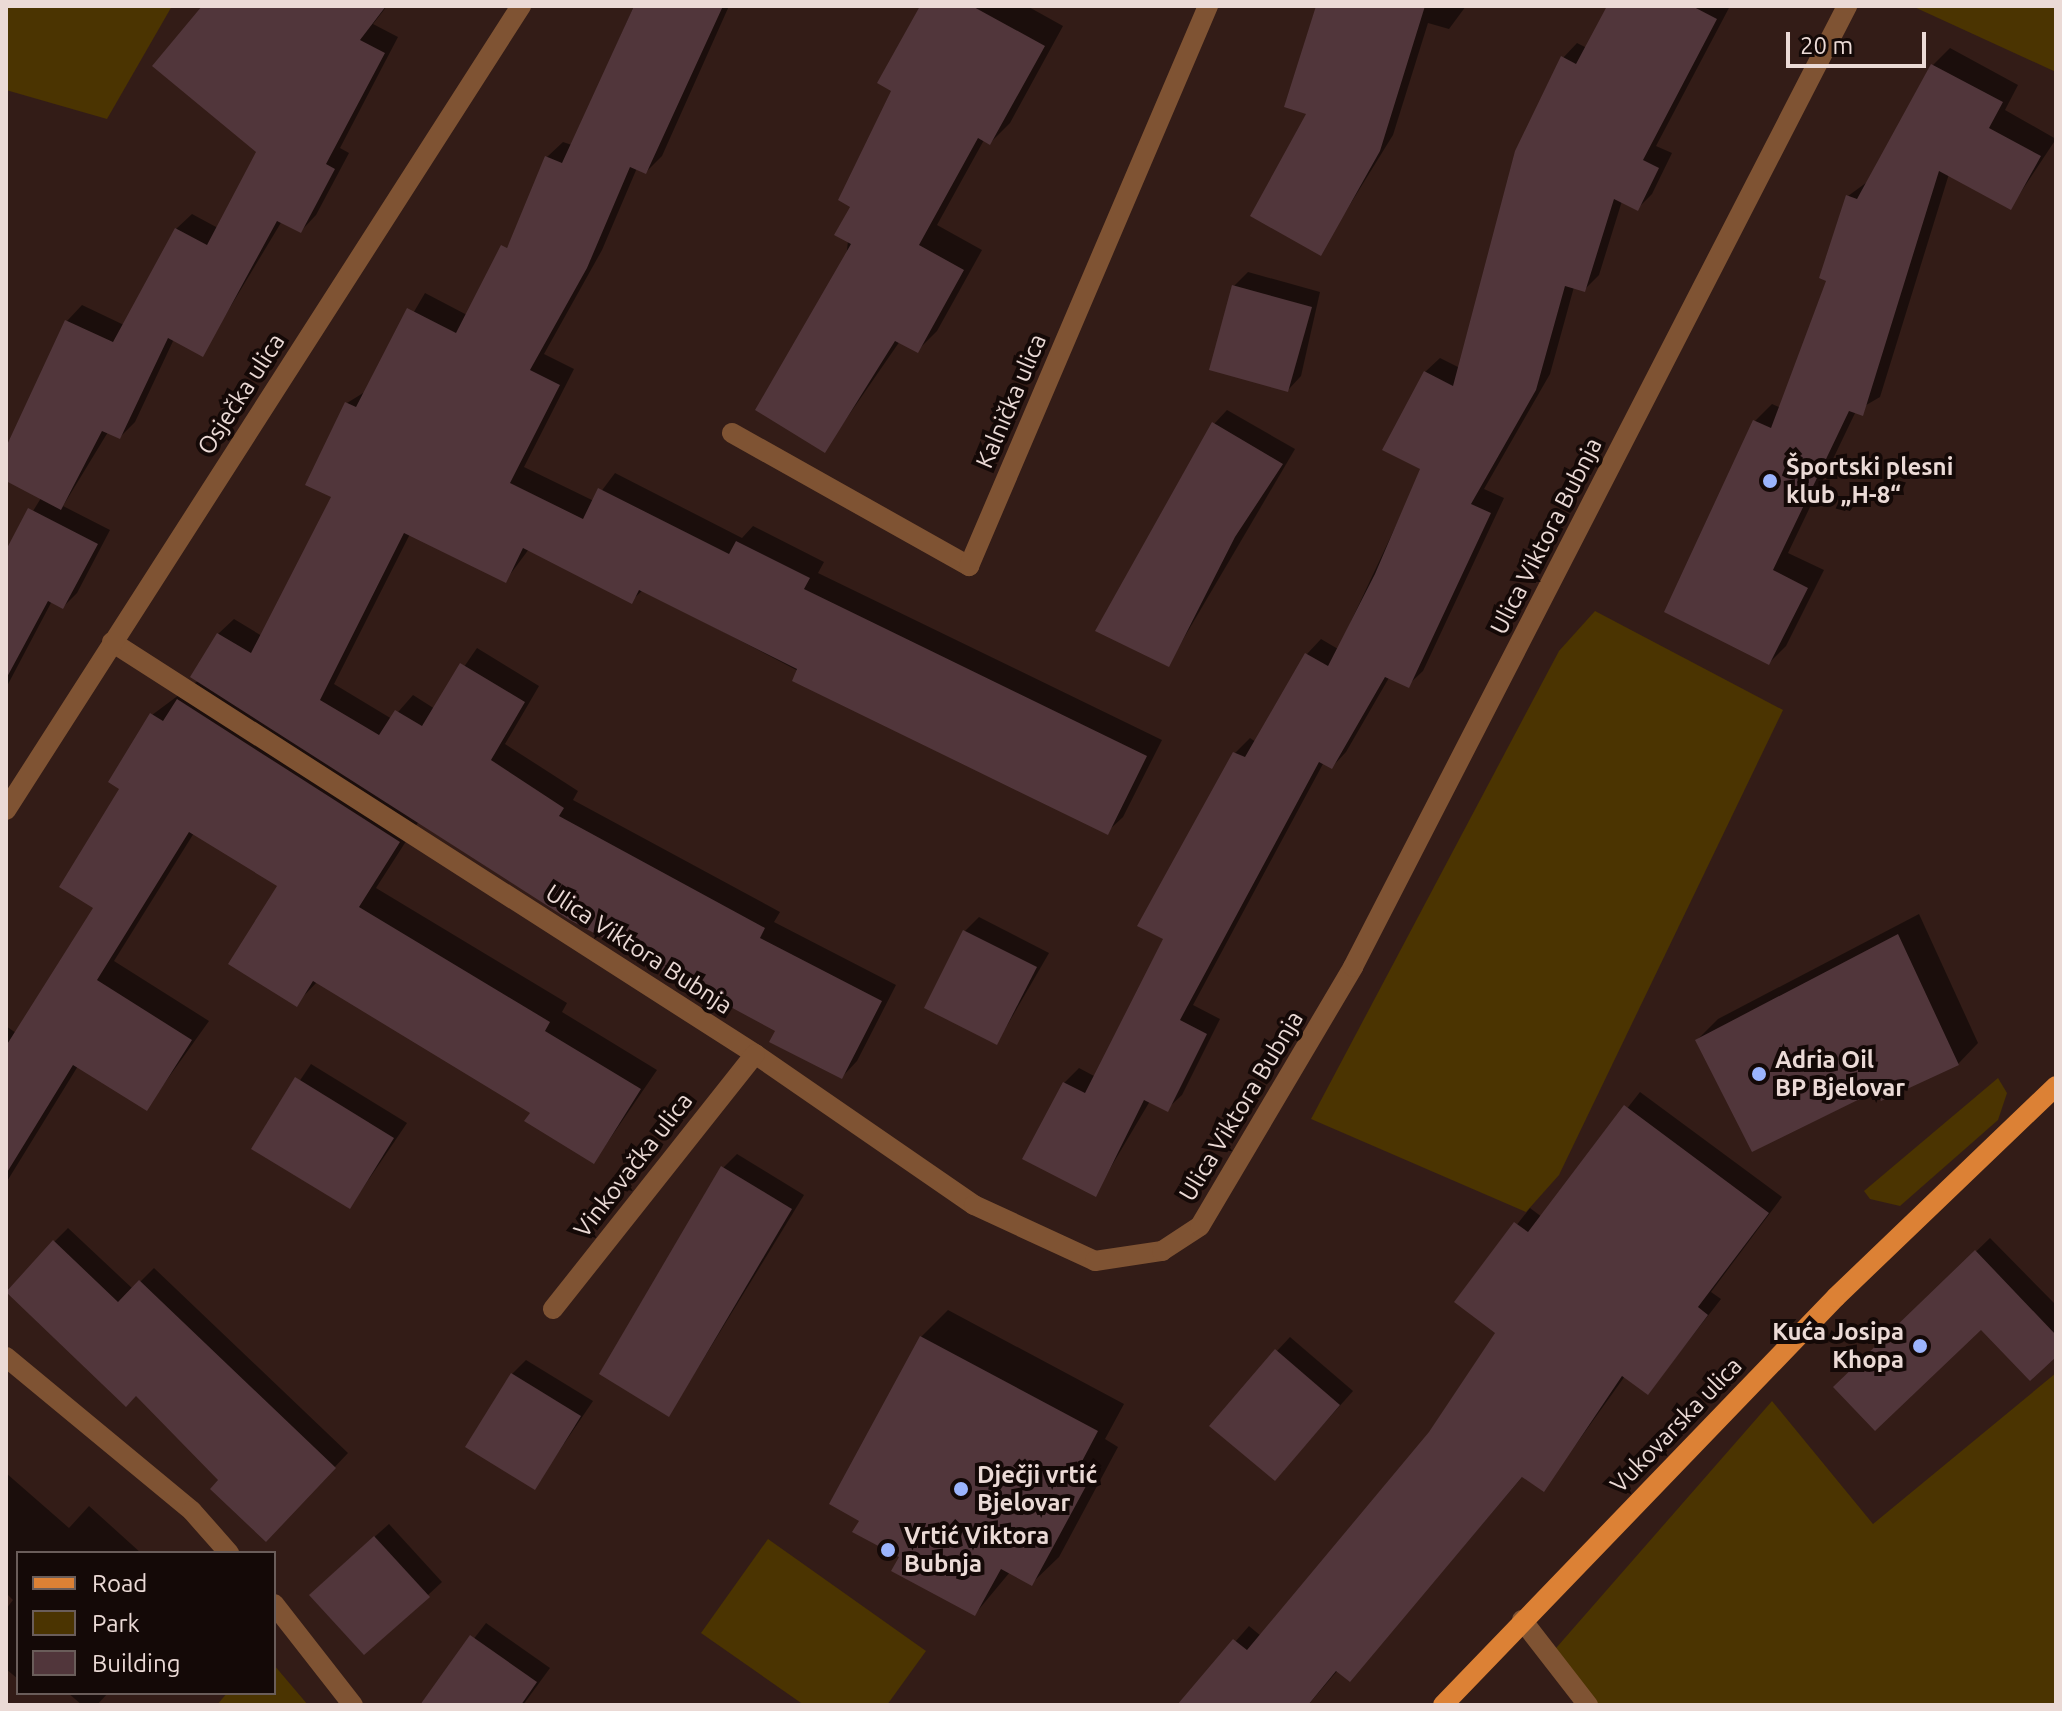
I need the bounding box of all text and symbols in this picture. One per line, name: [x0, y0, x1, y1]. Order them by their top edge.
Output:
scale bar: [1790, 16, 1930, 66]
text: 20 m: [1800, 32, 1853, 59]
street label: Osječka ulica: [191, 328, 291, 460]
street label: Kalnička ulica: [970, 330, 1052, 472]
street label: Ulica Viktora Bubnja: [1484, 433, 1608, 639]
place label: Športski plesni klub „H-8“: [1786, 453, 1953, 509]
marker: Športski plesni klub „H-8“: [1761, 472, 1779, 490]
street label: Ulica Viktora Bubnja: [540, 878, 738, 1020]
street label: Ulica Viktora Bubnja: [1173, 1006, 1309, 1206]
place label: Adria Oil BP Bjelovar: [1775, 1046, 1905, 1102]
marker: Adria Oil BP Bjelovar: [1750, 1065, 1768, 1083]
street label: Vinkovačka ulica: [568, 1087, 698, 1243]
place label: Kuća Josipa Khopa: [1772, 1318, 1904, 1374]
marker: Kuća Josipa Khopa: [1911, 1337, 1929, 1355]
street label: Vukovarska ulica: [1604, 1351, 1748, 1499]
place label: Dječji vrtić Bjelovar: [977, 1461, 1097, 1517]
marker: Dječji vrtić Bjelovar: [952, 1480, 970, 1498]
place label: Vrtić Viktora Bubnja: [904, 1522, 1049, 1578]
marker: Vrtić Viktora Bubnja: [879, 1541, 897, 1559]
legend: [16, 1551, 276, 1695]
text: Road: [92, 1570, 147, 1597]
text: Park: [92, 1610, 140, 1637]
text: Building: [92, 1650, 180, 1677]

